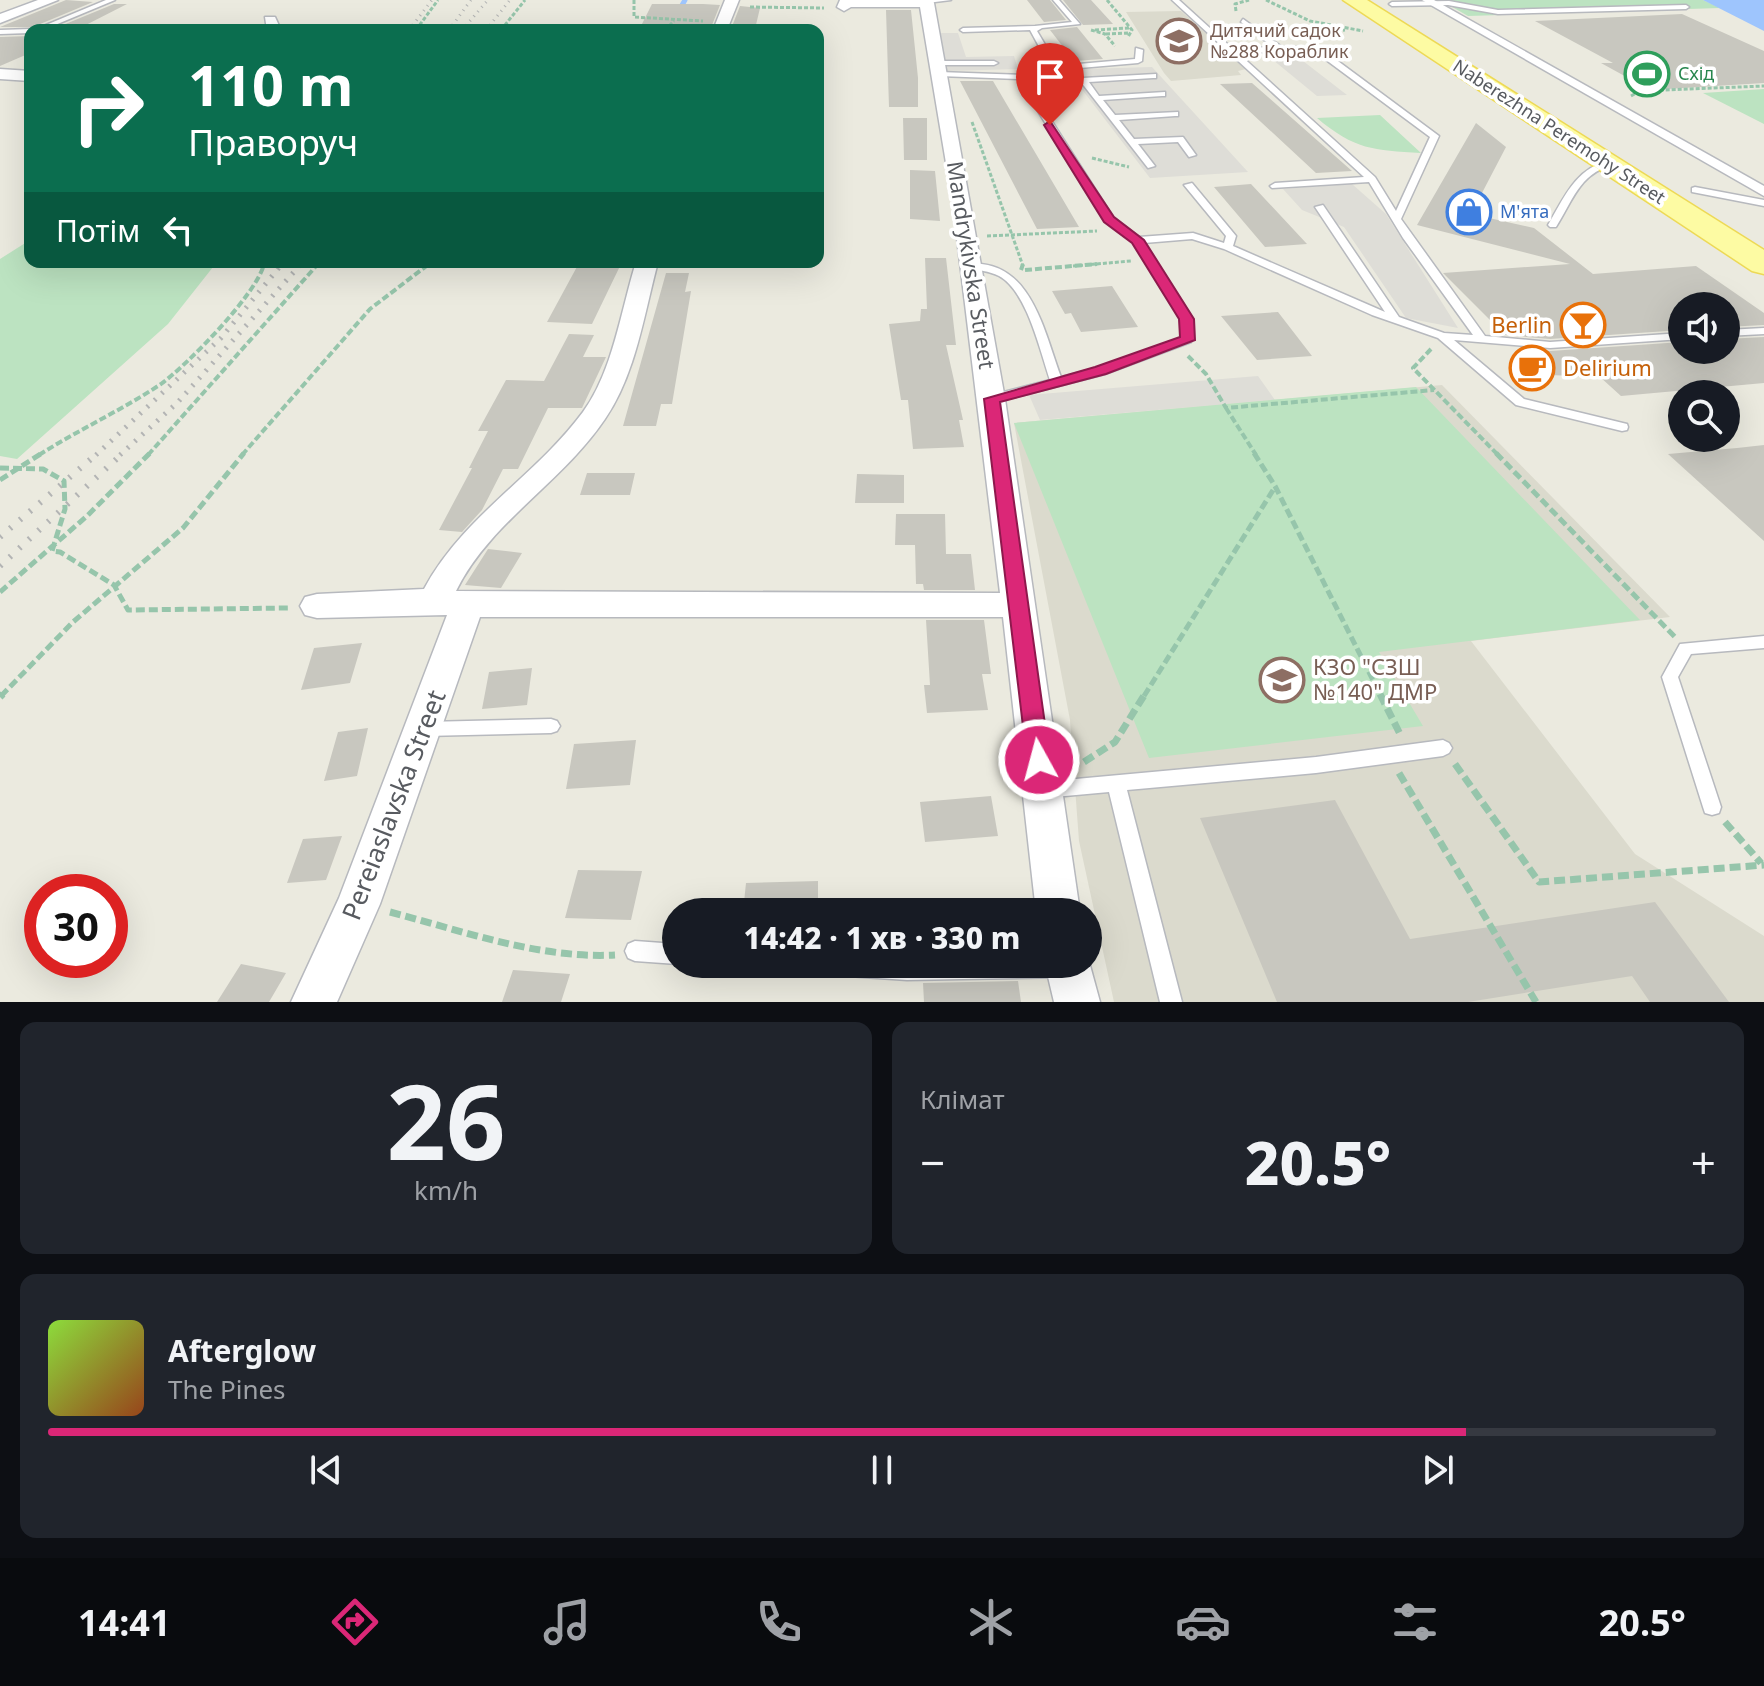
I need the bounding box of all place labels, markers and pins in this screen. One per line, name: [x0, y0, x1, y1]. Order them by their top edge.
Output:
school or university icon: Дитячий садок №288 Кораблик: [1155, 17, 1203, 65]
place label: Дитячий садок №288 Кораблик: [1210, 18, 1349, 63]
pin: [1016, 43, 1084, 125]
sports icon: Схід: [1623, 50, 1671, 98]
place label: Схід: [1678, 61, 1714, 85]
shop icon: М'ята: [1445, 188, 1493, 236]
place label: М'ята: [1500, 199, 1549, 223]
bar icon: Berlin: [1559, 301, 1607, 349]
place label: Berlin: [1491, 309, 1552, 339]
cafe icon: Delirium: [1508, 344, 1556, 392]
place label: Delirium: [1563, 352, 1652, 382]
place label: КЗО "СЗШ №140" ДМР: [1313, 651, 1437, 706]
school or university icon: КЗО "СЗШ №140" ДМР: [1258, 656, 1306, 704]

